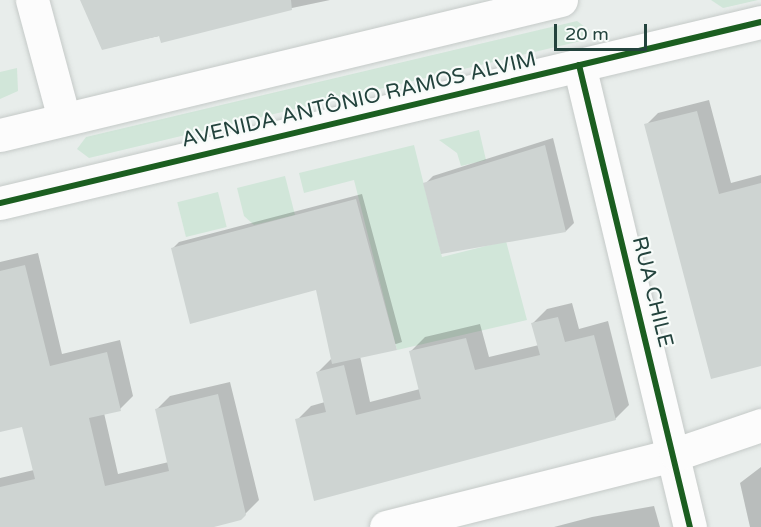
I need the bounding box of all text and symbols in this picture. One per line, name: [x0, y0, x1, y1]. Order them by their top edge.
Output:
scale bar: [557, 12, 650, 50]
text: 20 m: [565, 23, 609, 45]
street label: AVENIDA ANTÔNIO RAMOS ALVIM: [179, 47, 539, 153]
street label: RUA CHILE: [626, 234, 678, 350]

